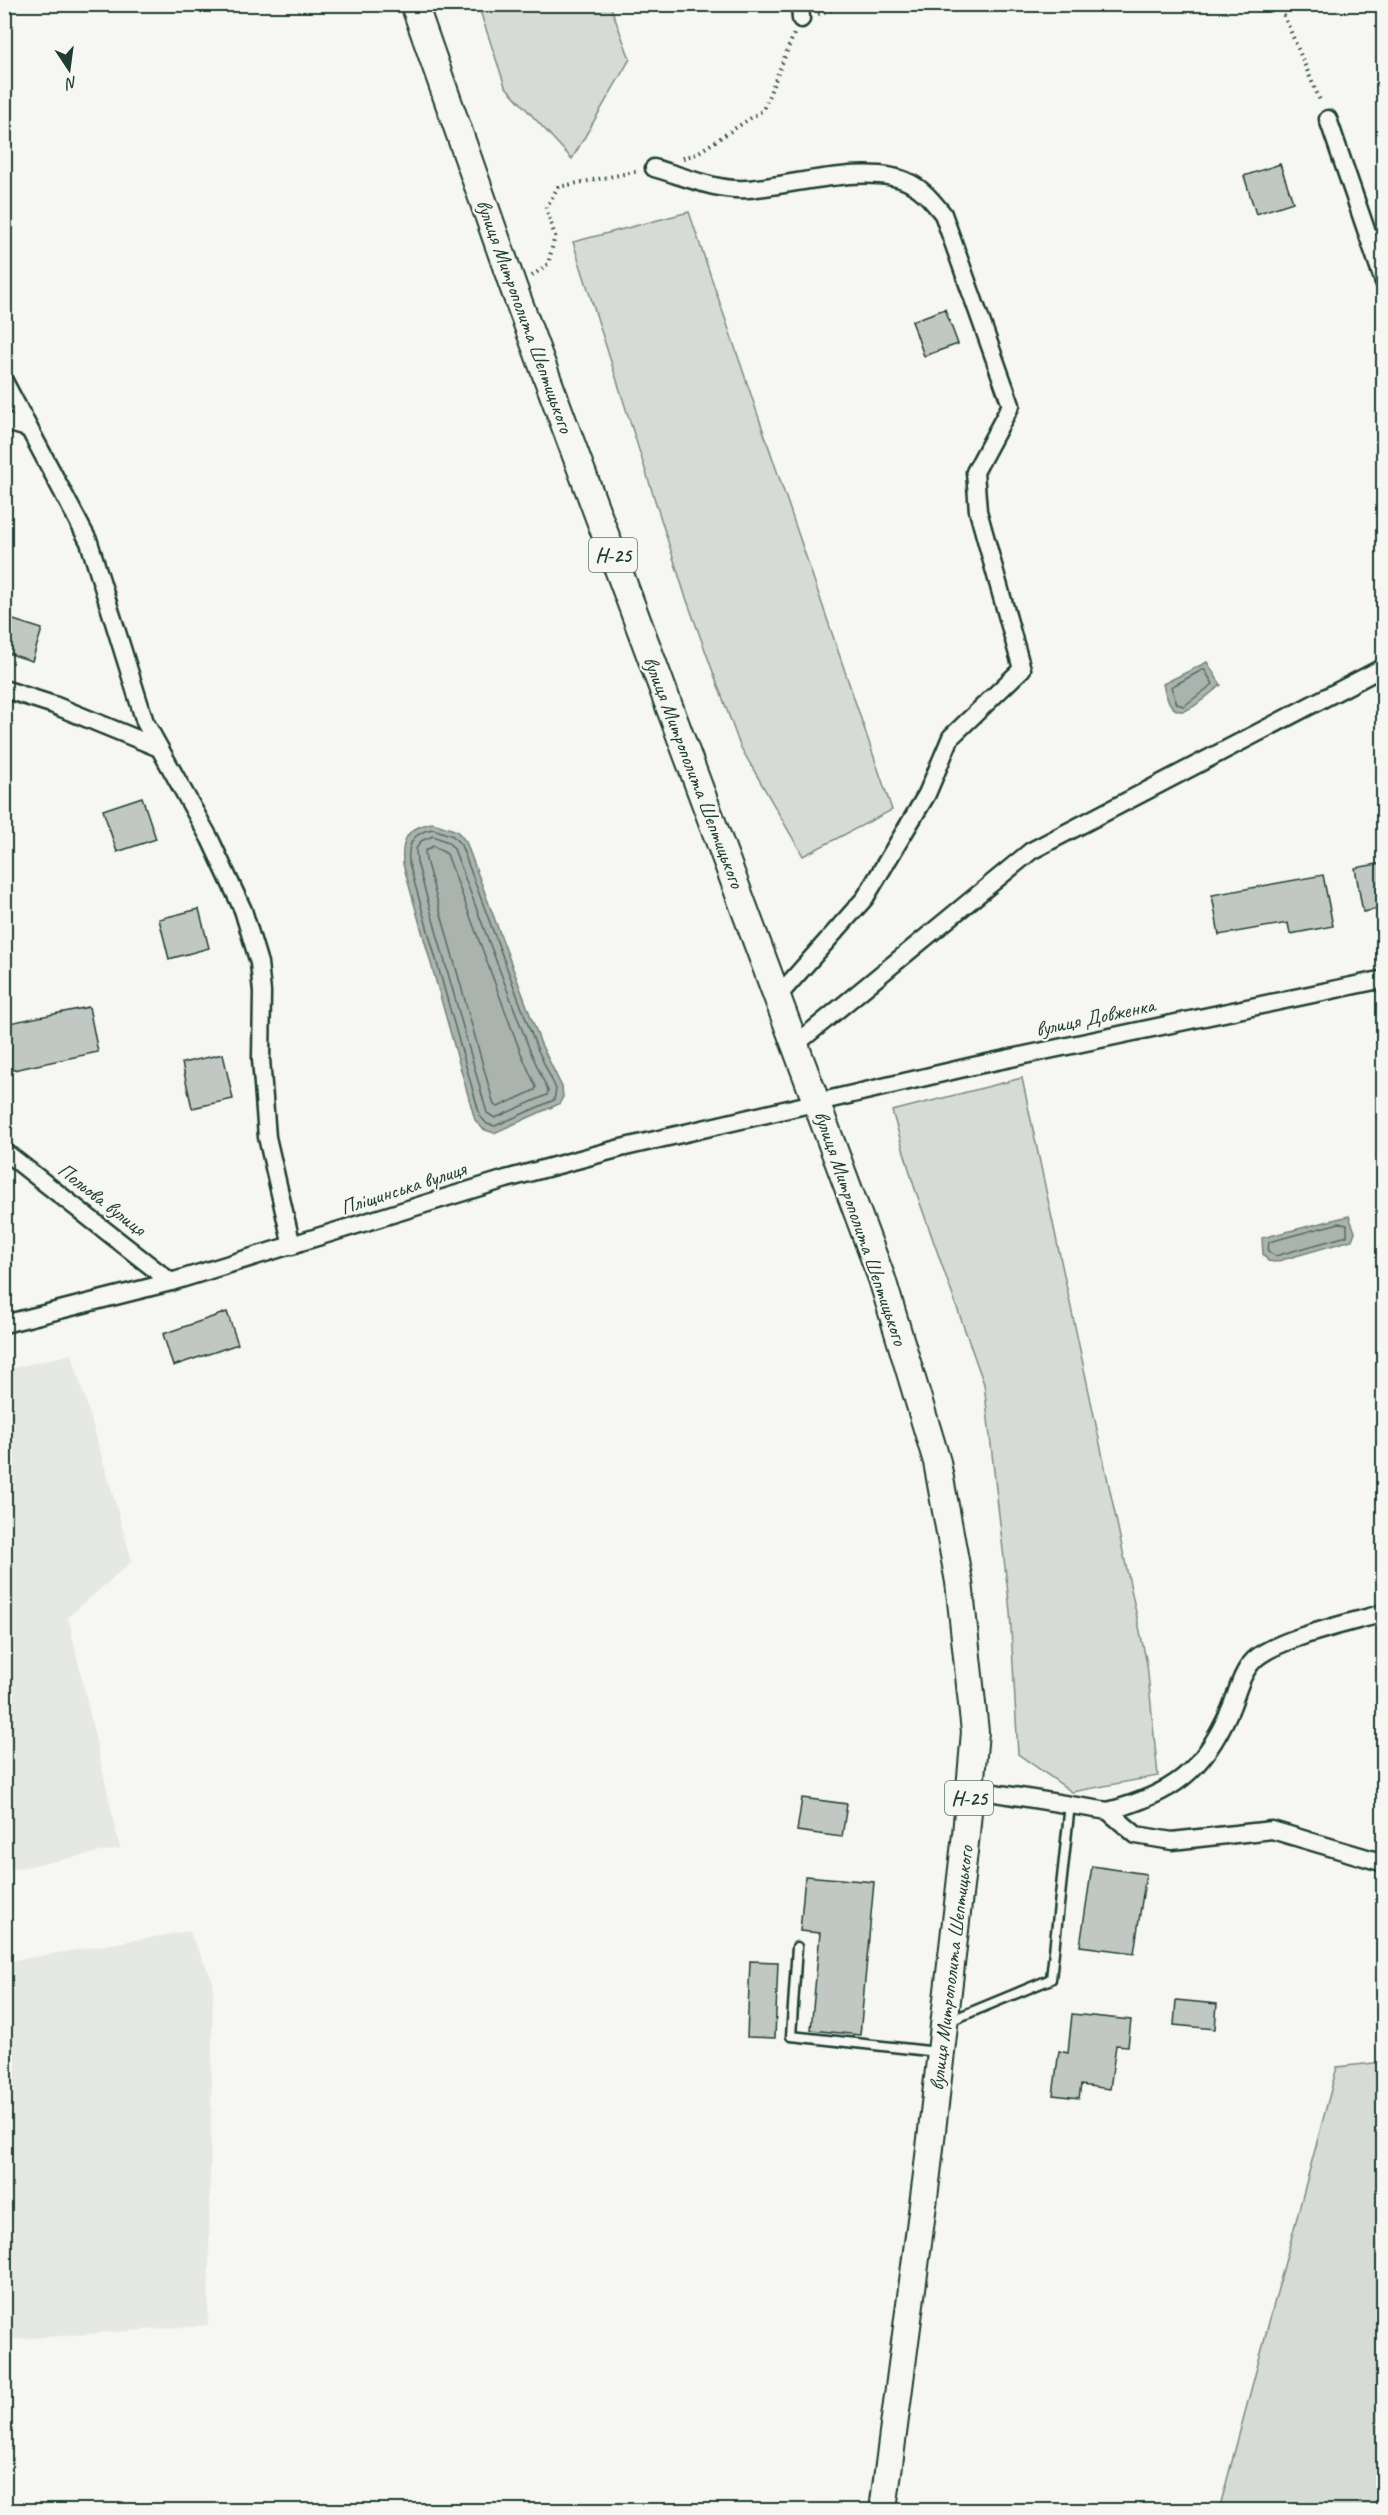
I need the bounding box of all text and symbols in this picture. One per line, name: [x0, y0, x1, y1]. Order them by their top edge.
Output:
north arrow: [39, 39, 99, 99]
text: N: [62, 72, 79, 94]
street label: вулиця Митрополита Шептицького: [471, 196, 580, 438]
road number: Н-25: [589, 538, 637, 572]
street label: вулиця Митрополита Шептицького: [638, 652, 751, 893]
street label: вулиця Довженка: [1033, 991, 1159, 1042]
street label: вулиця Митрополита Шептицького: [809, 1107, 914, 1350]
street label: Пліщинська вулиця: [337, 1155, 470, 1220]
street label: Польова вулиця: [53, 1157, 153, 1243]
road number: Н-25: [945, 1781, 993, 1815]
street label: вулиця Митрополита Шептицького: [923, 1843, 979, 2092]

